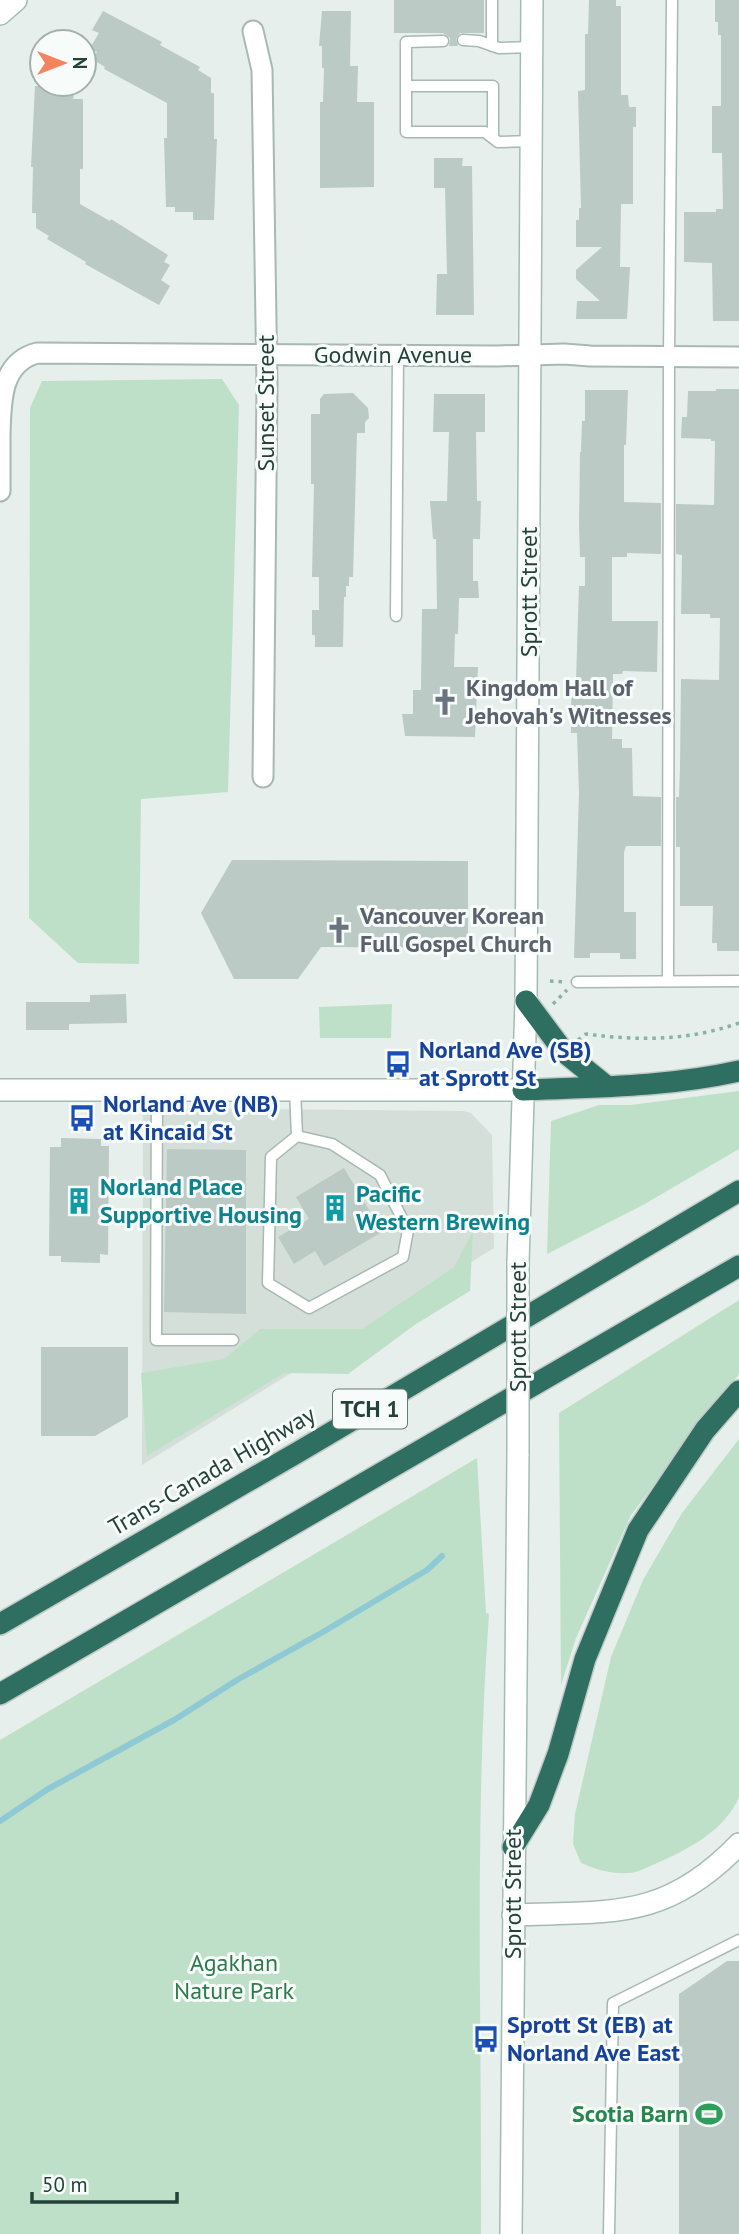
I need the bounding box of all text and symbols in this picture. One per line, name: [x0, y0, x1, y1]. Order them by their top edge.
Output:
north arrow: [28, 28, 98, 98]
text: N: [68, 57, 92, 69]
street label: Sunset Street: [250, 335, 281, 471]
street label: Godwin Avenue: [314, 339, 472, 370]
street label: Sprott Street: [513, 527, 544, 657]
place label: Kingdom Hall of Jehovah's Witnesses: [465, 672, 672, 731]
church icon: Kingdom Hall of Jehovah's Witnesses: [430, 687, 460, 717]
place label: Vancouver Korean Full Gospel Church: [359, 900, 552, 959]
church icon: Vancouver Korean Full Gospel Church: [324, 915, 354, 945]
place label: Norland Ave (SB) at Sprott St: [419, 1034, 592, 1093]
bus stop icon: Norland Ave (SB) at Sprott St: [383, 1049, 413, 1079]
place label: Norland Ave (NB) at Kincaid St: [103, 1088, 279, 1147]
bus stop icon: Norland Ave (NB) at Kincaid St: [67, 1103, 97, 1133]
place label: Norland Place Supportive Housing: [100, 1171, 302, 1230]
place label: Pacific Western Brewing: [356, 1178, 530, 1237]
building icon: Norland Place Supportive Housing: [64, 1186, 94, 1216]
building icon: Pacific Western Brewing: [320, 1193, 350, 1223]
street label: Sprott Street: [502, 1262, 533, 1392]
road number: TCH 1: [333, 1390, 407, 1428]
street label: Trans-Canada Highway: [103, 1399, 321, 1542]
street label: Sprott Street: [497, 1829, 528, 1959]
park label: Agakhan Nature Park: [174, 1947, 295, 2006]
place label: Sprott St (EB) at Norland Ave East: [507, 2009, 680, 2068]
bus stop icon: Sprott St (EB) at Norland Ave East: [471, 2024, 501, 2054]
place label: Scotia Barn: [572, 2098, 688, 2129]
sports icon: Scotia Barn: [694, 2099, 724, 2129]
scale bar: [32, 2160, 177, 2204]
text: 50 m: [42, 2171, 88, 2198]

